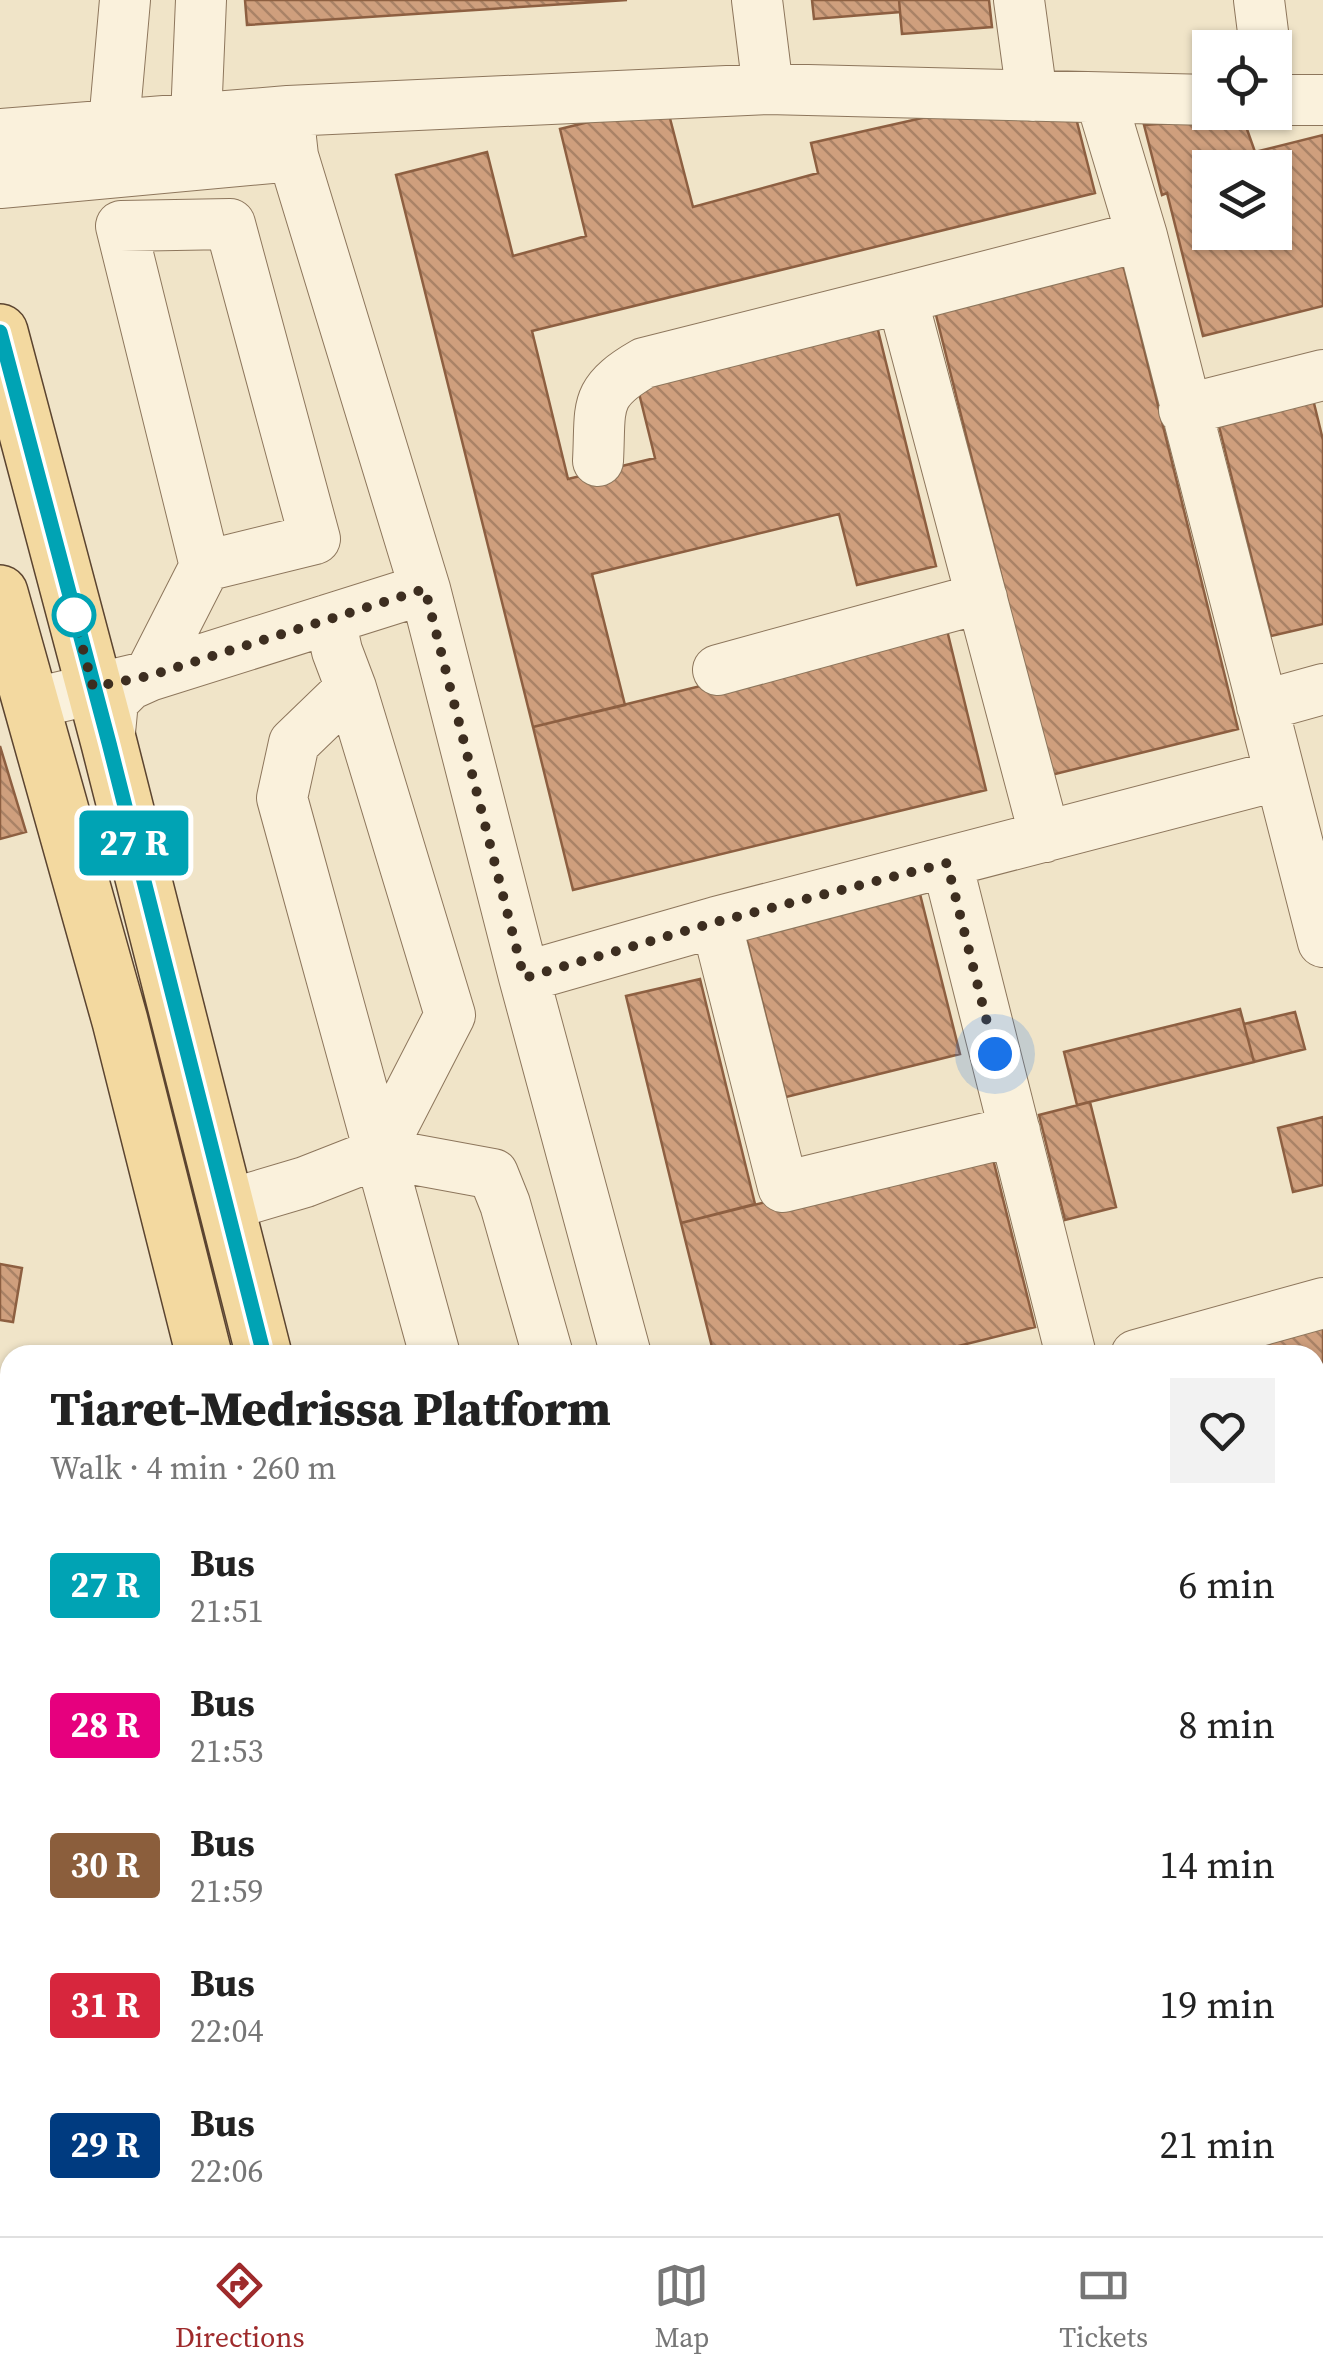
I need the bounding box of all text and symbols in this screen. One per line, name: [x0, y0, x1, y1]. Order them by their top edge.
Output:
map controls: [1192, 30, 1292, 250]
button: locate: [1192, 30, 1292, 130]
button: layers: [1192, 150, 1292, 250]
unlabelled marker: [53, 594, 95, 636]
line badge: 27 R: [64, 810, 204, 876]
text: 27 R: [99, 819, 169, 867]
your location: [970, 1029, 1020, 1079]
text: Tiaret-Medrissa Platform: [50, 1375, 611, 1441]
button: heart: [1170, 1378, 1275, 1483]
text: Walk · 4 min · 260 m: [50, 1446, 336, 1490]
text: Bus: [190, 1537, 255, 1589]
text: 6 min: [1179, 1559, 1275, 1611]
text: 27 R: [70, 1561, 140, 1609]
text: 21:51: [190, 1589, 264, 1633]
text: Bus: [190, 1677, 255, 1729]
text: 8 min: [1179, 1699, 1275, 1751]
text: 28 R: [70, 1701, 140, 1749]
text: 21:53: [190, 1729, 264, 1773]
text: Bus: [190, 1817, 255, 1869]
text: 14 min: [1160, 1839, 1275, 1891]
text: 30 R: [70, 1841, 140, 1889]
text: 21:59: [190, 1869, 264, 1913]
text: Bus: [190, 1957, 255, 2009]
text: 19 min: [1160, 1979, 1275, 2031]
text: 31 R: [70, 1981, 140, 2029]
text: 22:04: [190, 2009, 264, 2053]
text: Bus: [190, 2097, 255, 2149]
text: 21 min: [1160, 2119, 1275, 2171]
text: 29 R: [70, 2121, 140, 2169]
text: 22:06: [190, 2149, 264, 2193]
tab: Directions: [175, 2258, 305, 2356]
tab: Map: [654, 2258, 709, 2356]
tab: Tickets: [1059, 2258, 1148, 2356]

